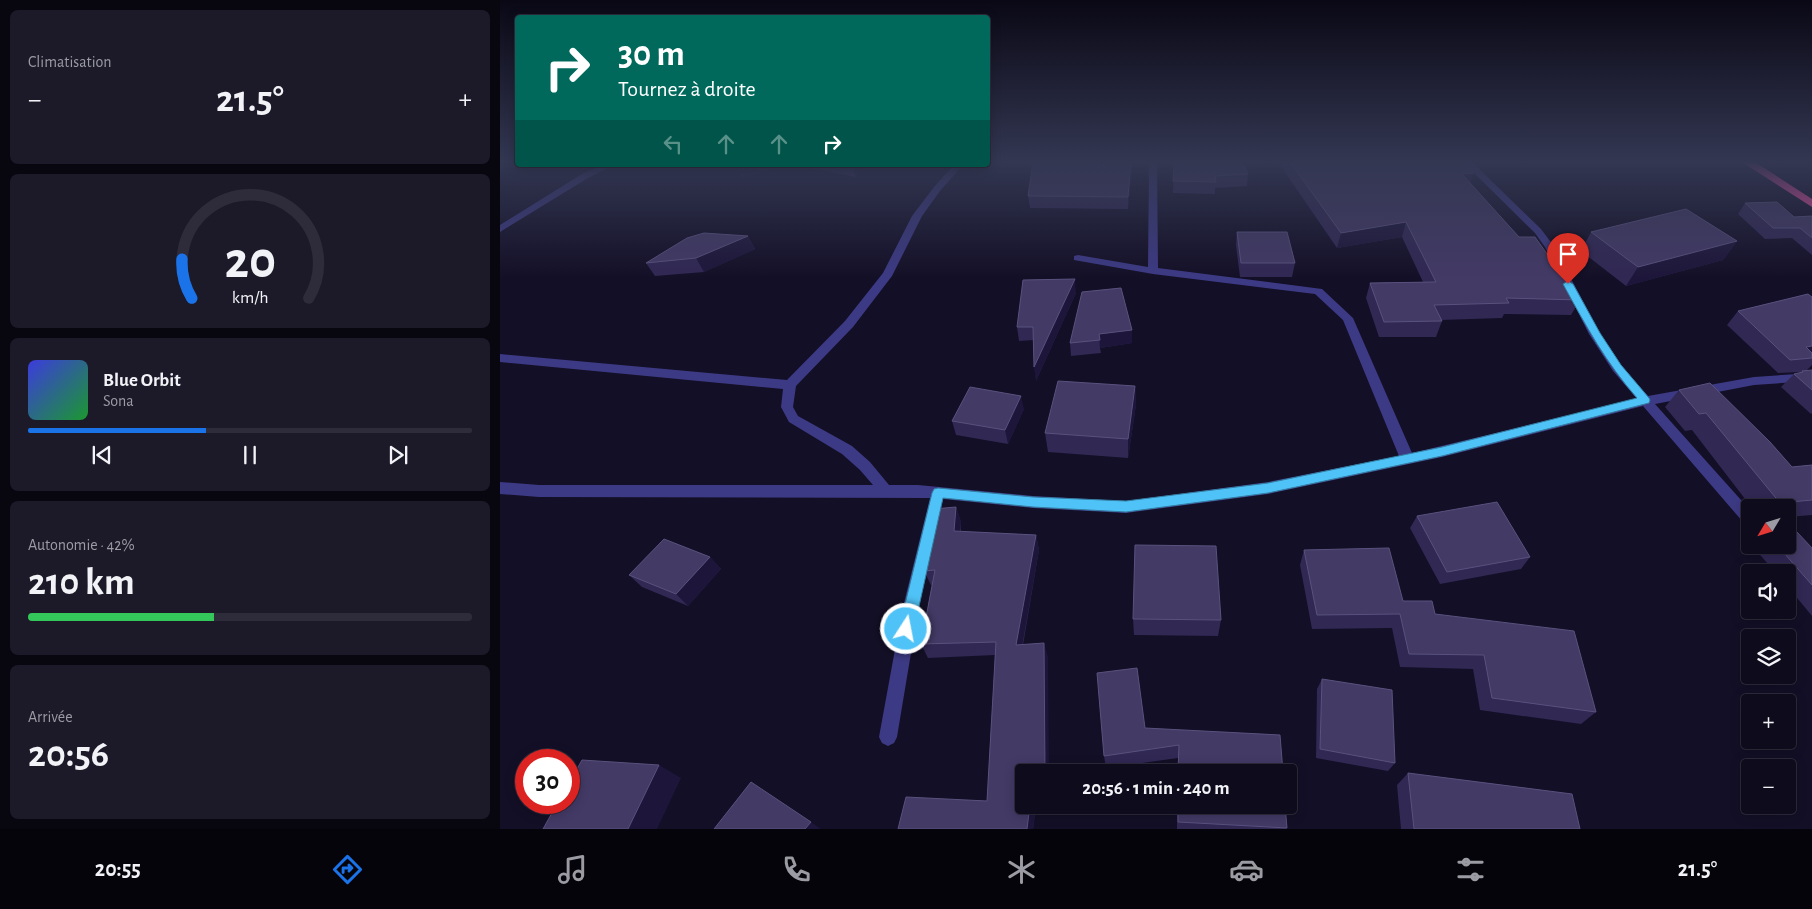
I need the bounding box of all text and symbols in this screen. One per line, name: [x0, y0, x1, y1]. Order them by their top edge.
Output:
icon: right: [535, 35, 600, 100]
text: 30 m: [618, 37, 685, 72]
text: Climatisation: [28, 54, 112, 70]
text: Tournez à droite: [618, 78, 756, 100]
text: 21.5°: [216, 81, 284, 119]
text: −: [28, 86, 41, 114]
text: +: [459, 86, 472, 114]
icon: left: [659, 130, 687, 158]
icon: ahead: [712, 130, 740, 158]
icon: ahead: [765, 130, 793, 158]
icon: right: [818, 130, 846, 158]
pin: [1547, 233, 1589, 284]
text: 20: [224, 235, 276, 287]
icon: arrive: [1554, 240, 1582, 268]
text: km/h: [232, 289, 268, 307]
text: Blue Orbit: [103, 371, 181, 390]
text: Sona: [103, 393, 134, 409]
icon: previous: [88, 441, 116, 469]
icon: pause: [236, 441, 264, 469]
icon: next: [384, 441, 412, 469]
north arrow: [1741, 499, 1796, 554]
map controls: [1741, 499, 1796, 814]
text: Autonomie · 42%: [28, 537, 135, 553]
text: 210 km: [28, 564, 135, 602]
button: sound: [1741, 564, 1796, 619]
position arrow: [879, 602, 931, 654]
button: layers: [1741, 629, 1796, 684]
button: +: [1741, 694, 1796, 749]
text: Arrivée: [28, 709, 73, 725]
text: 20:56: [28, 736, 109, 774]
speed limit sign: 30: [515, 749, 580, 814]
button: −: [1741, 759, 1796, 814]
text: 20:56 · 1 min · 240 m: [1082, 779, 1230, 798]
icon: directions: [330, 852, 365, 887]
icon: music: [555, 852, 590, 887]
icon: phone: [779, 852, 814, 887]
icon: climate: [1004, 852, 1039, 887]
icon: car: [1229, 852, 1264, 887]
icon: filters: [1453, 852, 1488, 887]
text: 20:55: [95, 858, 141, 880]
text: 21.5°: [1678, 858, 1717, 880]

